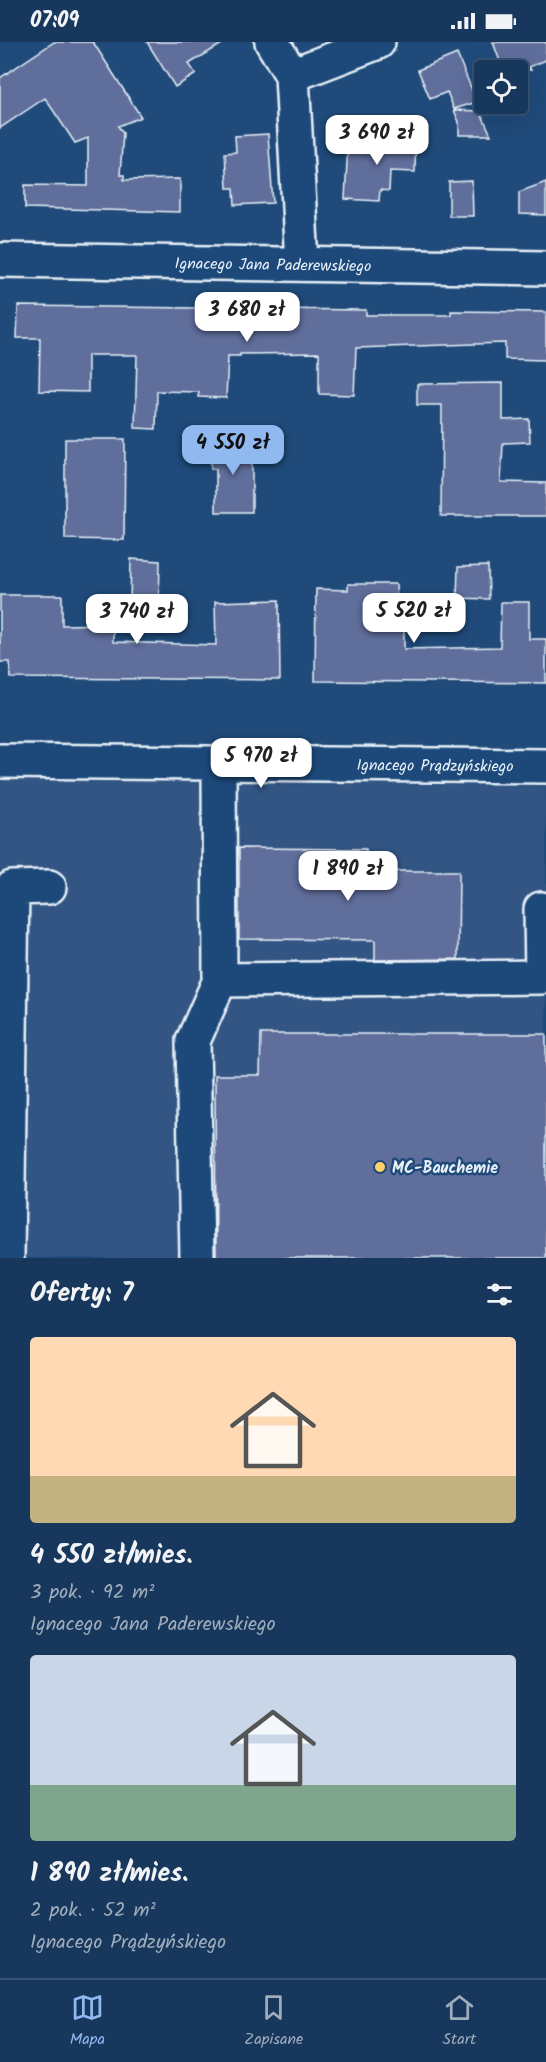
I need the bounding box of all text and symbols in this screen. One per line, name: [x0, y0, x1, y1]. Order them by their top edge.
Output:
text: 07:09: [30, 4, 80, 39]
map controls: [474, 60, 528, 114]
button: locate: [474, 60, 528, 114]
pin: 3 690 zł: [315, 115, 439, 166]
text: 3 690 zł: [340, 118, 414, 150]
street label: Ignacego Jana Paderewskiego: [174, 252, 371, 279]
pin: 3 680 zł: [185, 292, 309, 343]
text: 3 680 zł: [209, 295, 285, 327]
pin: 4 550 zł: [171, 425, 295, 476]
text: 4 550 zł: [196, 428, 270, 460]
pin: 5 520 zł: [352, 593, 476, 644]
pin: 3 740 zł: [75, 594, 199, 645]
text: 5 520 zł: [377, 596, 451, 628]
text: 3 740 zł: [100, 597, 174, 629]
pin: 5 970 zł: [199, 738, 323, 789]
text: 5 970 zł: [225, 741, 297, 773]
street label: Ignacego Prądzyńskiego: [356, 753, 514, 780]
pin: 1 890 zł: [286, 851, 410, 902]
text: 1 890 zł: [313, 854, 383, 886]
place label: MC-Bauchemie: [392, 1156, 498, 1181]
marker: MC-Bauchemie: [373, 1160, 387, 1174]
text: Oferty: 7: [30, 1273, 133, 1315]
icon: filters: [483, 1278, 516, 1311]
icon: home: [219, 1376, 327, 1484]
text: 4 550 zł/mies.: [30, 1535, 193, 1577]
text: 3 pok. · 92 m²: [30, 1577, 154, 1609]
text: Ignacego Jana Paderewskiego: [30, 1609, 276, 1641]
icon: home: [219, 1694, 327, 1802]
text: 1 890 zł/mies.: [30, 1853, 189, 1895]
text: 2 pok. · 52 m²: [30, 1895, 156, 1927]
text: Ignacego Prądzyńskiego: [30, 1927, 226, 1959]
tab: Mapa: [70, 1991, 105, 2052]
tab: Zapisane: [244, 1991, 303, 2052]
tab: Start: [443, 1991, 476, 2052]

